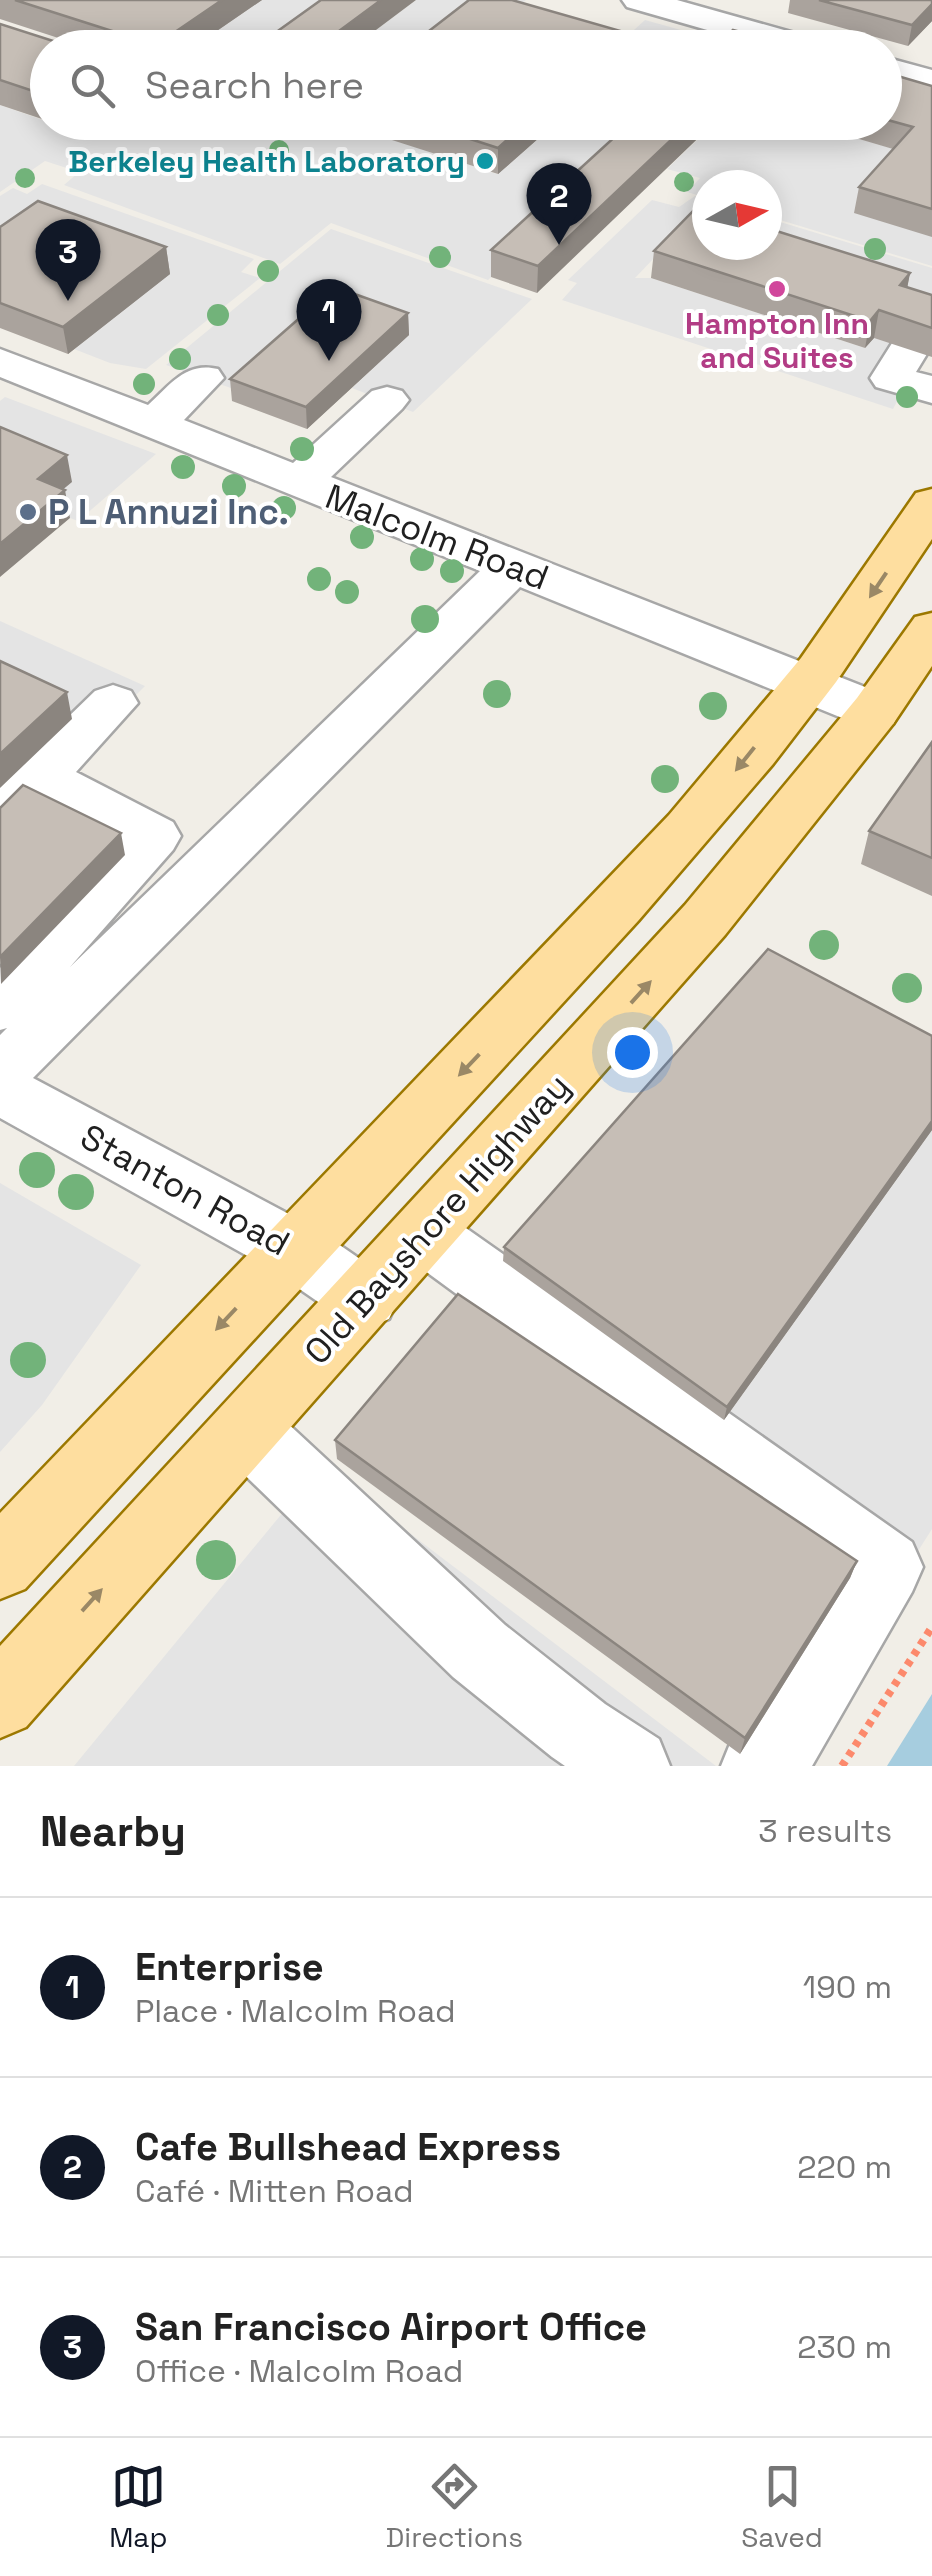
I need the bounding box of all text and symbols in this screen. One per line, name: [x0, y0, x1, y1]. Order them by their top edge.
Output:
search box: [30, 30, 902, 140]
icon: search: [65, 58, 120, 113]
text: Search here: [145, 61, 364, 109]
place label: Berkeley Health Laboratory: [68, 142, 465, 181]
marker: Berkeley Health Laboratory: [474, 150, 496, 172]
pin: 2: [526, 162, 592, 245]
north arrow: [692, 170, 782, 260]
pin: 3: [36, 218, 100, 301]
pin: 1: [296, 278, 362, 361]
marker: Hampton Inn and Suites: [766, 278, 788, 300]
place label: Hampton Inn and Suites: [685, 304, 869, 377]
street label: Malcolm Road: [319, 474, 555, 600]
place label: P L Annuzi Inc.: [48, 490, 289, 534]
marker: P L Annuzi Inc.: [17, 501, 39, 523]
one-way arrow: [870, 571, 888, 598]
one-way arrow: [735, 746, 756, 772]
one-way arrow: [629, 980, 652, 1004]
your location: [607, 1027, 658, 1078]
one-way arrow: [458, 1052, 481, 1076]
street label: Old Bayshore Highway: [295, 1065, 579, 1373]
street label: Stanton Road: [73, 1115, 297, 1265]
one-way arrow: [215, 1307, 238, 1331]
one-way arrow: [80, 1588, 102, 1613]
text: Nearby: [40, 1805, 186, 1858]
text: 3 results: [758, 1811, 892, 1851]
text: Enterprise: [135, 1943, 324, 1991]
text: 1: [65, 1967, 80, 2007]
text: 190 m: [803, 1967, 892, 2007]
text: Place · Malcolm Road: [135, 1991, 456, 2031]
text: Cafe Bullshead Express: [135, 2123, 561, 2171]
text: 2: [63, 2147, 82, 2187]
text: 220 m: [797, 2147, 892, 2187]
text: Café · Mitten Road: [135, 2171, 414, 2211]
text: San Francisco Airport Office: [135, 2303, 647, 2351]
text: 3: [63, 2327, 82, 2367]
text: 230 m: [797, 2327, 892, 2367]
text: Office · Malcolm Road: [135, 2351, 463, 2391]
tab: Map: [109, 2459, 167, 2555]
tab: Directions: [386, 2459, 523, 2555]
tab: Saved: [741, 2459, 823, 2555]

